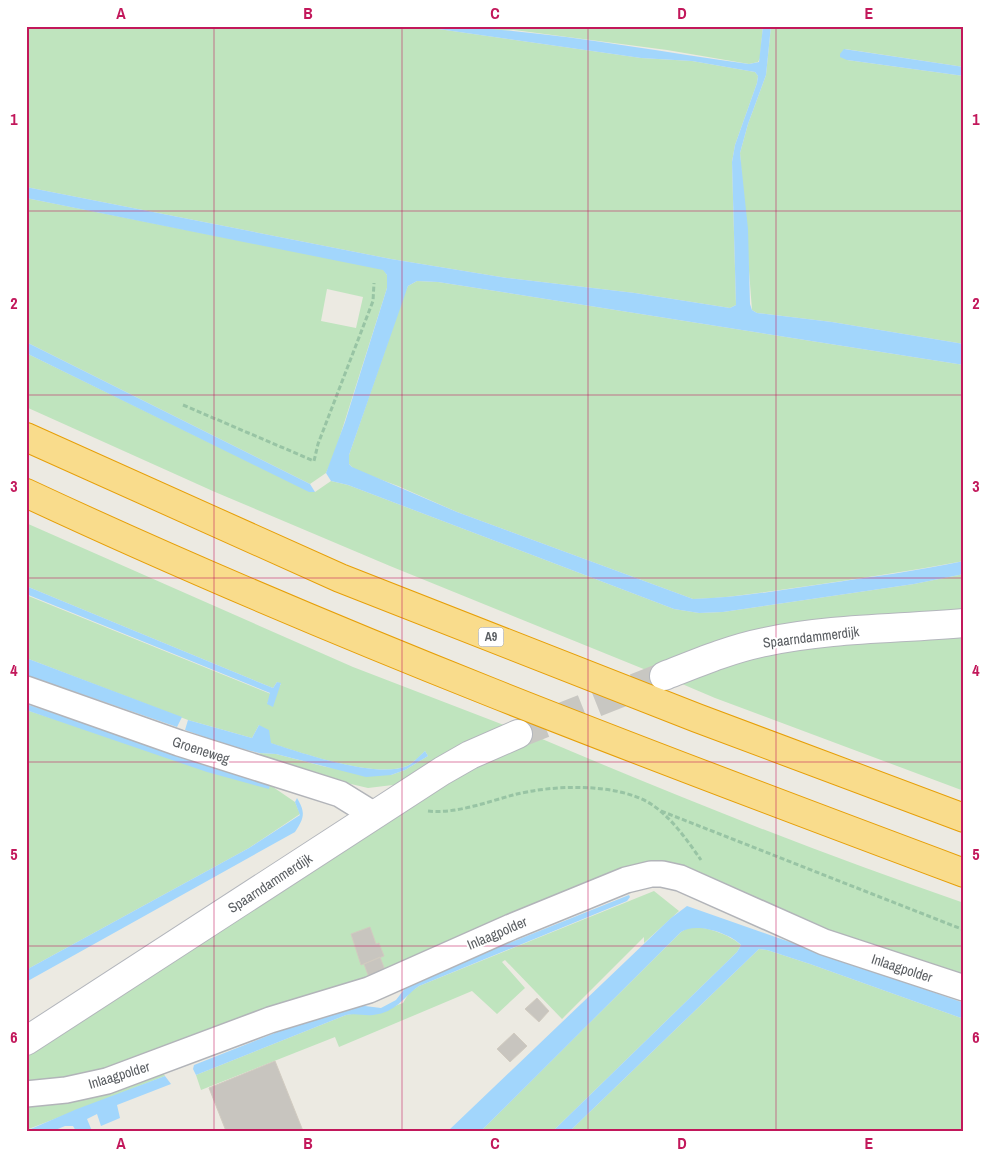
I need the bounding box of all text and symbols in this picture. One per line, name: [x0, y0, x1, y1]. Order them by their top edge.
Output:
text: A: [116, 2, 126, 24]
text: B: [303, 2, 313, 24]
text: C: [490, 2, 500, 24]
text: D: [677, 2, 687, 24]
text: E: [865, 2, 874, 24]
text: 1: [10, 108, 18, 130]
text: 1: [972, 108, 980, 130]
text: 2: [10, 292, 18, 314]
text: 2: [972, 292, 980, 314]
text: 3: [10, 475, 18, 497]
text: 3: [972, 475, 980, 497]
street label: Spaarndammerdijk: [762, 622, 860, 652]
road number: A9: [478, 628, 504, 646]
text: 4: [10, 659, 18, 681]
text: 4: [972, 659, 980, 681]
street label: Groeneweg: [170, 732, 233, 768]
text: 5: [10, 843, 18, 865]
text: 5: [972, 843, 980, 865]
street label: Spaarndammerdijk: [224, 849, 316, 917]
street label: Inlaagpolder: [464, 912, 530, 954]
street label: Inlaagpolder: [869, 950, 935, 986]
text: 6: [10, 1026, 18, 1048]
text: 6: [972, 1026, 980, 1048]
street label: Inlaagpolder: [86, 1057, 152, 1093]
text: A: [116, 1132, 126, 1154]
text: B: [303, 1132, 313, 1154]
text: C: [490, 1132, 500, 1154]
text: D: [677, 1132, 687, 1154]
text: E: [865, 1132, 874, 1154]

